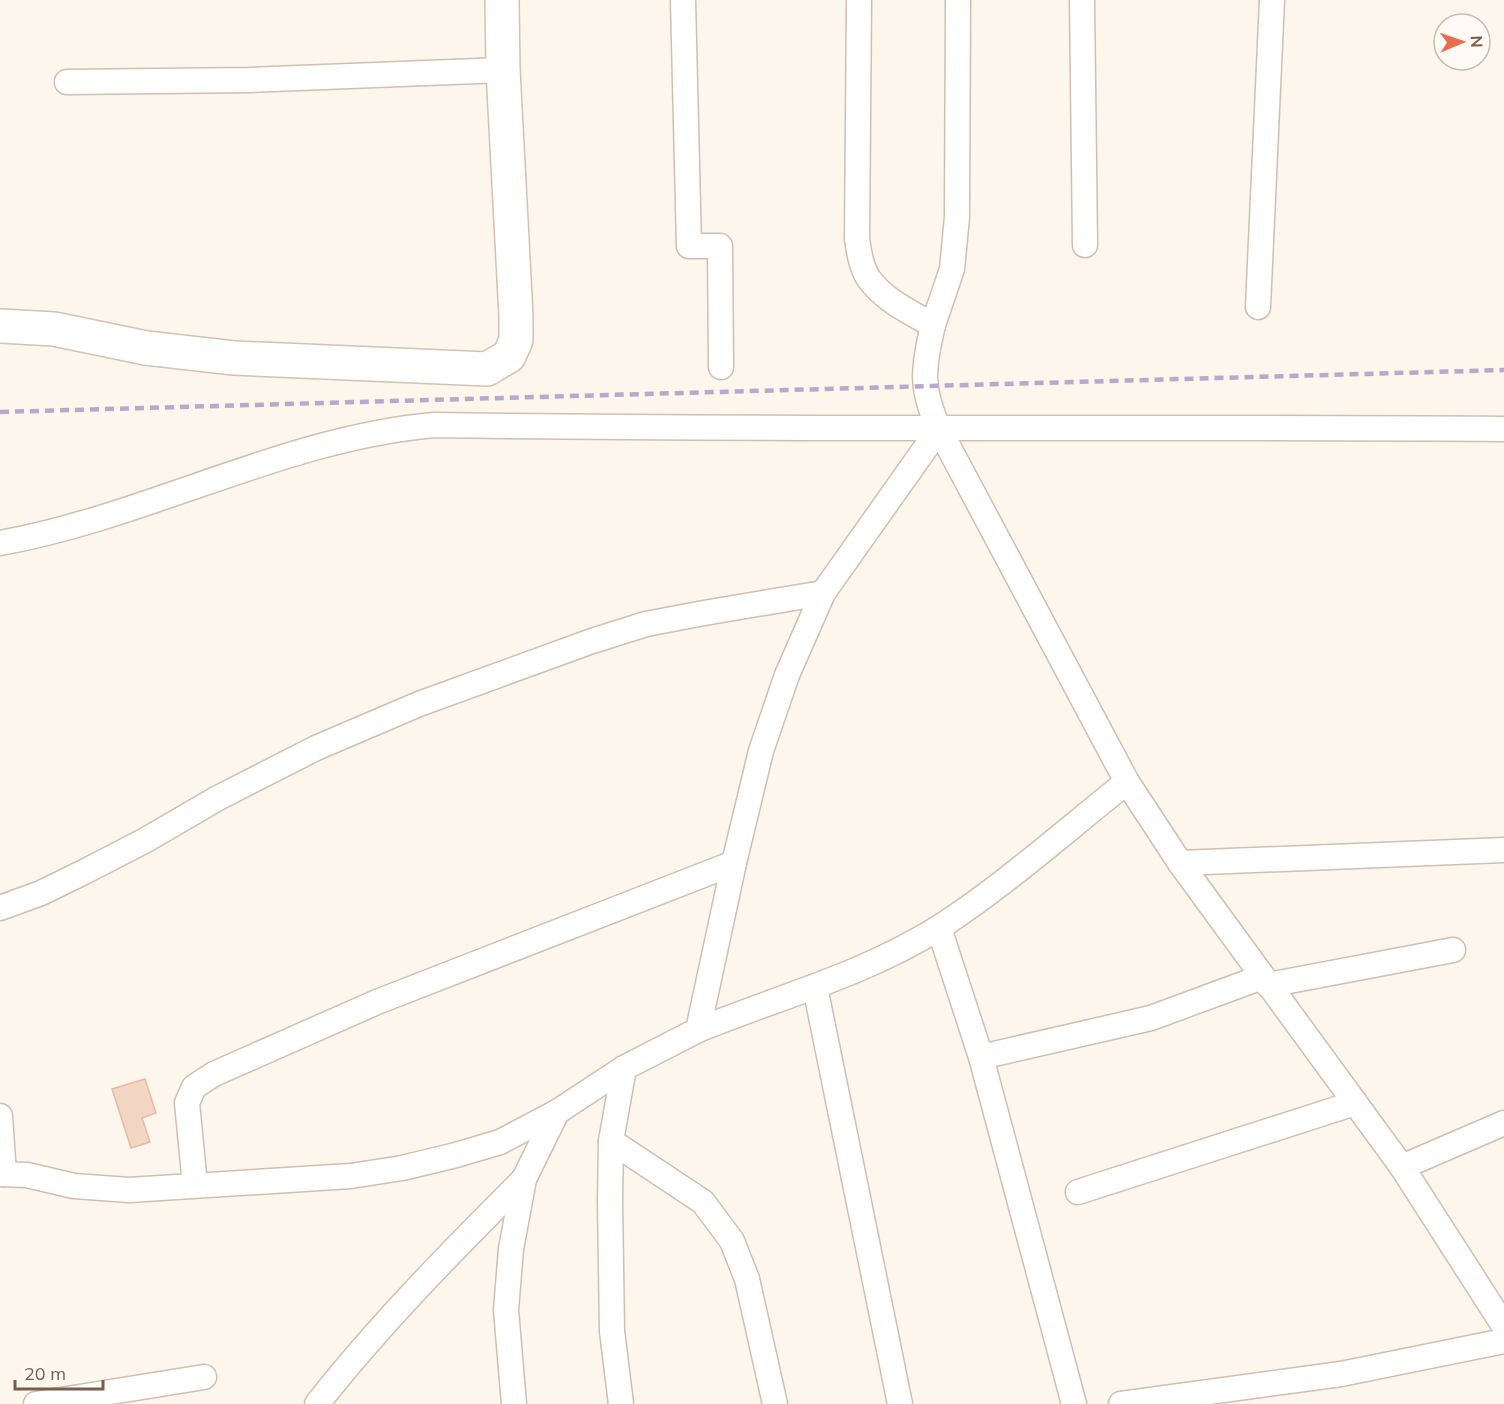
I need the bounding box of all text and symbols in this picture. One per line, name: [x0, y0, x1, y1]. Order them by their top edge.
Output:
north arrow: [1432, 12, 1492, 72]
text: N: [1467, 35, 1487, 48]
scale bar: [15, 1353, 104, 1391]
text: 20 m: [24, 1362, 66, 1385]

